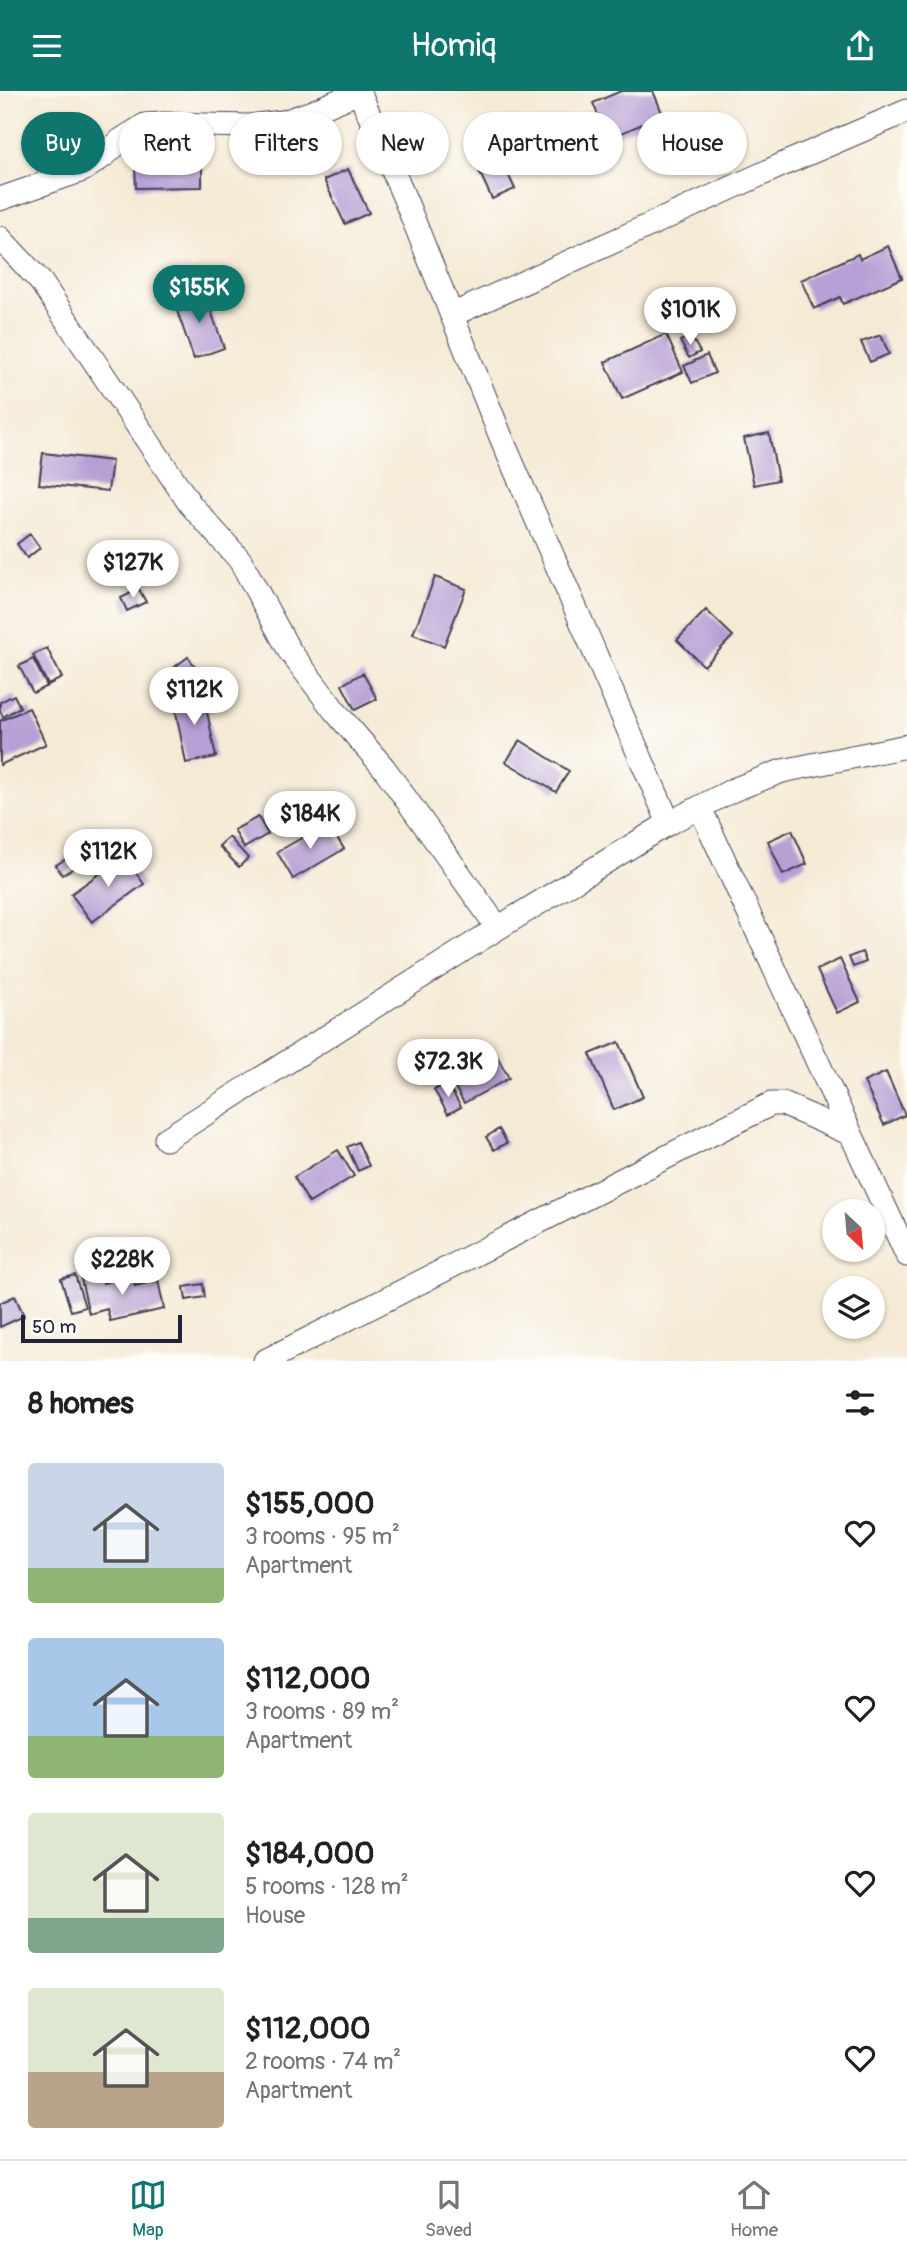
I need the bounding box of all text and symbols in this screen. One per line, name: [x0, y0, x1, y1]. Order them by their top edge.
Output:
text: Homiq: [411, 26, 496, 66]
icon: menu: [28, 27, 66, 65]
icon: share: [841, 27, 879, 65]
chip: Buy: [21, 112, 105, 175]
chip: Rent: [119, 112, 215, 175]
chip: Filters: [229, 112, 342, 175]
chip: New: [356, 112, 449, 175]
chip: Apartment: [463, 112, 623, 175]
chip: House: [637, 112, 747, 175]
pin: $155K: [150, 265, 248, 325]
text: $155K: [169, 273, 229, 302]
pin: $101K: [641, 287, 739, 347]
text: $101K: [660, 295, 720, 324]
pin: $127K: [84, 540, 182, 600]
text: $127K: [103, 548, 163, 577]
pin: $112K: [145, 667, 243, 727]
text: $112K: [165, 675, 223, 704]
pin: $184K: [261, 791, 359, 851]
text: $184K: [280, 799, 340, 828]
pin: $112K: [59, 829, 157, 889]
text: $112K: [79, 837, 137, 866]
pin: $72.3K: [391, 1039, 505, 1099]
text: $72.3K: [413, 1047, 483, 1076]
north arrow: [822, 1199, 886, 1262]
map controls: [822, 1199, 885, 1339]
pin: $228K: [73, 1237, 171, 1297]
text: $228K: [90, 1245, 154, 1274]
button: layers: [822, 1276, 885, 1339]
scale bar: [21, 1312, 182, 1344]
text: 50 m: [32, 1315, 76, 1339]
icon: filters: [841, 1384, 879, 1422]
text: 8 homes: [28, 1385, 134, 1422]
text: $155,000: [245, 1485, 375, 1522]
icon: home: [84, 1491, 168, 1575]
icon: heart: [841, 1514, 879, 1552]
text: 3 rooms · 95 m²: [245, 1522, 400, 1551]
text: Apartment: [245, 1551, 352, 1580]
text: $112,000: [245, 1660, 371, 1697]
icon: home: [84, 1666, 168, 1750]
icon: heart: [841, 1689, 879, 1727]
text: 3 rooms · 89 m²: [245, 1697, 399, 1726]
text: Apartment: [245, 1726, 352, 1755]
text: $184,000: [245, 1835, 375, 1872]
icon: home: [84, 1841, 168, 1925]
icon: heart: [841, 1864, 879, 1902]
text: 5 rooms · 128 m²: [245, 1872, 409, 1901]
text: House: [245, 1901, 305, 1930]
text: $112,000: [245, 2010, 371, 2047]
icon: home: [84, 2016, 168, 2100]
icon: heart: [841, 2039, 879, 2077]
text: 2 rooms · 74 m²: [245, 2047, 401, 2076]
text: Apartment: [245, 2076, 352, 2105]
tab: Map: [129, 2176, 167, 2242]
tab: Saved: [425, 2176, 472, 2242]
tab: Home: [730, 2176, 778, 2242]

